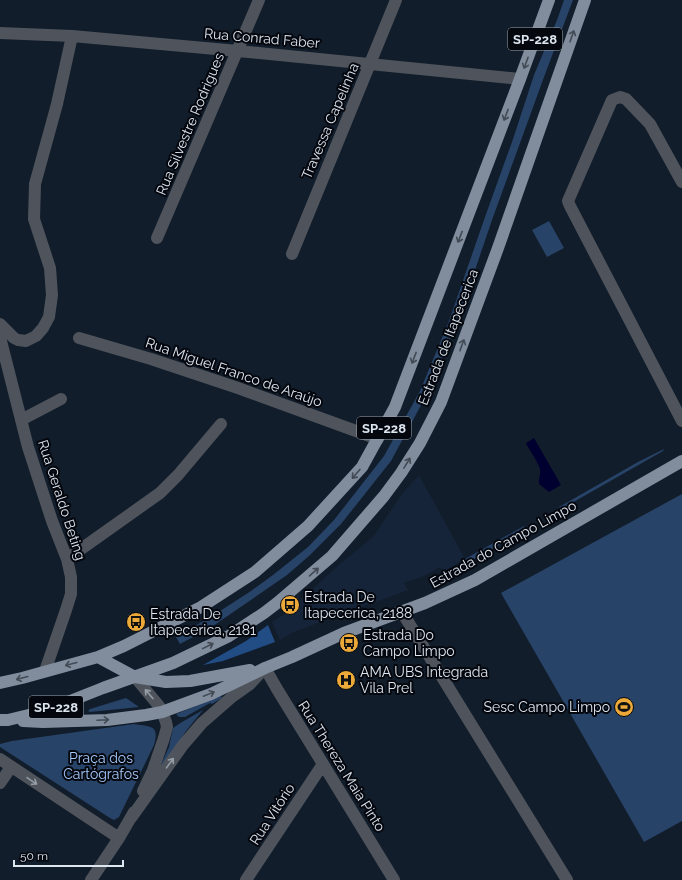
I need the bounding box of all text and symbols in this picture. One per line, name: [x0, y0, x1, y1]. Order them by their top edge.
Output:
street label: Rua Conrad Faber: [203, 25, 321, 51]
road number: SP-228: [508, 28, 562, 50]
one-way arrow: [569, 31, 577, 43]
street label: Rua Silvestre Rodrigues: [153, 50, 227, 197]
one-way arrow: [522, 56, 530, 68]
street label: Travessa Capelinha: [298, 61, 362, 181]
one-way arrow: [502, 109, 510, 121]
one-way arrow: [456, 230, 464, 242]
street label: Estrada de Itapecerica: [415, 267, 481, 407]
street label: Rua Miguel Franco de Araújo: [144, 334, 324, 410]
one-way arrow: [458, 340, 466, 352]
one-way arrow: [409, 352, 417, 364]
road number: SP-228: [357, 417, 411, 439]
street label: Rua Geraldo Beting: [35, 438, 89, 562]
one-way arrow: [404, 457, 412, 469]
one-way arrow: [351, 469, 360, 479]
street label: Estrada do Campo Limpo: [427, 497, 579, 591]
one-way arrow: [309, 567, 319, 576]
place label: Estrada De Itapecerica, 2188: [304, 589, 412, 621]
bus stop icon: Estrada De Itapecerica, 2188: [279, 594, 301, 616]
place label: Estrada De Itapecerica, 2181: [150, 606, 256, 638]
bus stop icon: Estrada De Itapecerica, 2181: [125, 611, 147, 633]
place label: Estrada Do Campo Limpo: [363, 627, 455, 659]
bus stop icon: Estrada Do Campo Limpo: [338, 632, 360, 654]
one-way arrow: [202, 642, 214, 649]
one-way arrow: [65, 661, 78, 668]
place label: AMA UBS Integrada Vila Prel: [360, 664, 488, 696]
hospital icon: AMA UBS Integrada Vila Prel: [335, 669, 357, 691]
one-way arrow: [16, 675, 29, 682]
one-way arrow: [144, 689, 154, 699]
one-way arrow: [202, 690, 214, 698]
road number: SP-228: [29, 696, 83, 718]
sports icon: Sesc Campo Limpo: [613, 696, 635, 718]
street label: Rua Thereza Maia Pinto: [295, 698, 389, 834]
place label: Sesc Campo Limpo: [484, 699, 610, 715]
one-way arrow: [96, 716, 109, 723]
park label: Praça dos Cartógrafos: [63, 750, 139, 782]
one-way arrow: [165, 758, 174, 769]
one-way arrow: [26, 777, 37, 785]
street label: Rua Vitório: [246, 780, 298, 848]
scale bar: [14, 842, 123, 868]
text: 50 m: [20, 849, 48, 863]

